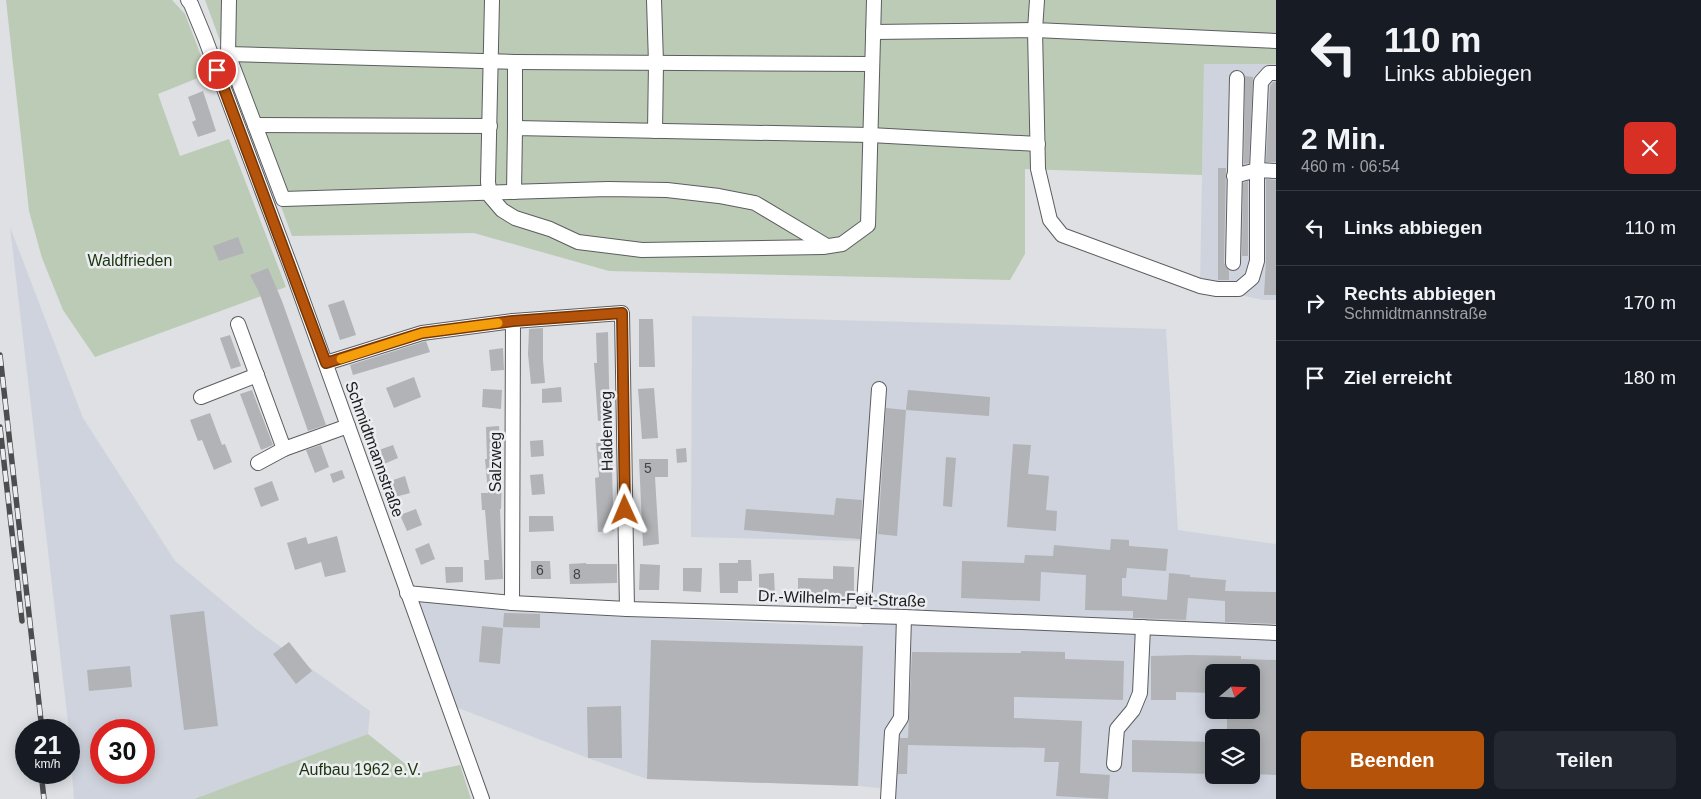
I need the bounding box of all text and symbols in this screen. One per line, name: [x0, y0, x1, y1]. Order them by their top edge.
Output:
icon: left: [1301, 20, 1366, 85]
text: 110 m: [1384, 20, 1481, 59]
pin: [196, 49, 238, 91]
icon: arrive: [203, 56, 231, 84]
text: Links abbiegen: [1384, 61, 1532, 86]
text: 2 Min.: [1301, 122, 1386, 155]
button: close: [1624, 122, 1676, 174]
text: 460 m · 06:54: [1301, 158, 1400, 175]
icon: left: [1301, 214, 1329, 242]
text: Links abbiegen: [1344, 217, 1482, 238]
text: 110 m: [1625, 217, 1676, 238]
park label: Waldfrieden: [88, 252, 172, 269]
text: Rechts abbiegen: [1344, 283, 1496, 304]
icon: right: [1301, 289, 1329, 317]
text: 170 m: [1623, 292, 1676, 313]
text: Schmidtmannstraße: [1344, 305, 1487, 322]
icon: arrive: [1301, 364, 1329, 392]
text: Ziel erreicht: [1344, 367, 1452, 388]
text: 180 m: [1623, 367, 1676, 388]
street label: Schmidtmannstraße: [342, 379, 407, 519]
street label: Haldenweg: [597, 391, 616, 471]
street label: Salzweg: [487, 432, 504, 492]
house number: 5: [644, 460, 652, 476]
position arrow: [598, 483, 650, 535]
house number: 6: [536, 562, 544, 578]
house number: 8: [573, 566, 581, 582]
street label: Dr.-Wilhelm-Feit-Straße: [758, 587, 926, 610]
north arrow: [1205, 664, 1260, 719]
map controls: [1205, 664, 1260, 784]
speed limit sign: 30: [90, 719, 155, 784]
button: layers: [1205, 729, 1260, 784]
text: 21: [34, 731, 61, 759]
button: Beenden: [1301, 731, 1484, 789]
button: Teilen: [1494, 731, 1676, 789]
text: km/h: [34, 757, 61, 771]
park label: Aufbau 1962 e.V.: [299, 761, 421, 778]

